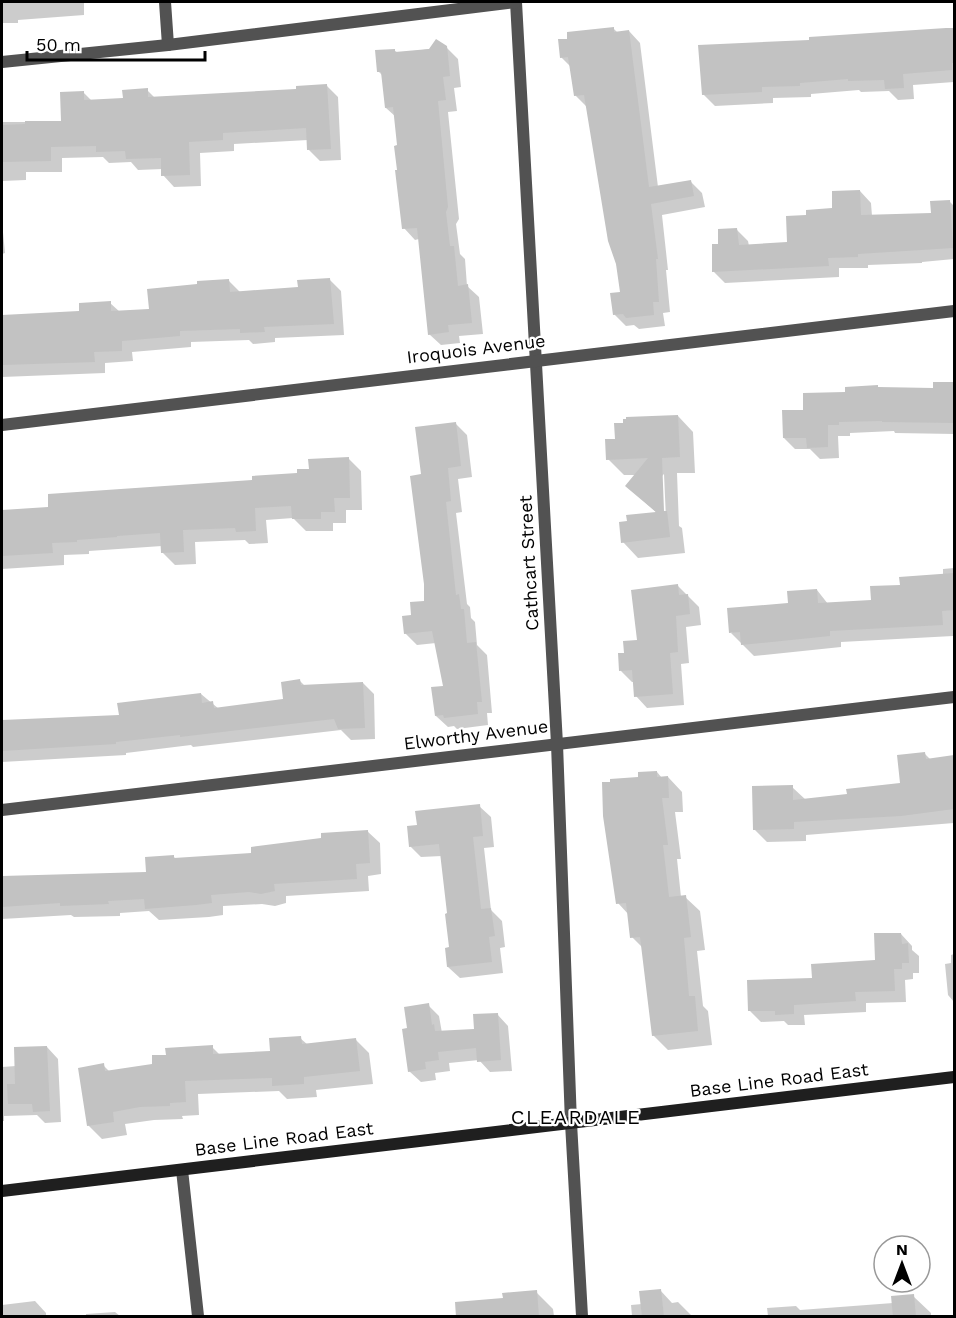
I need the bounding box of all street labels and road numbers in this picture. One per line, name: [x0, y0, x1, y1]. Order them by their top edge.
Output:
street label: Iroquois Avenue: [405, 330, 547, 367]
street label: Cathcart Street: [514, 494, 543, 631]
street label: Elworthy Avenue: [402, 715, 549, 754]
street label: Base Line Road East: [688, 1058, 870, 1101]
street label: Base Line Road East: [193, 1117, 375, 1160]

